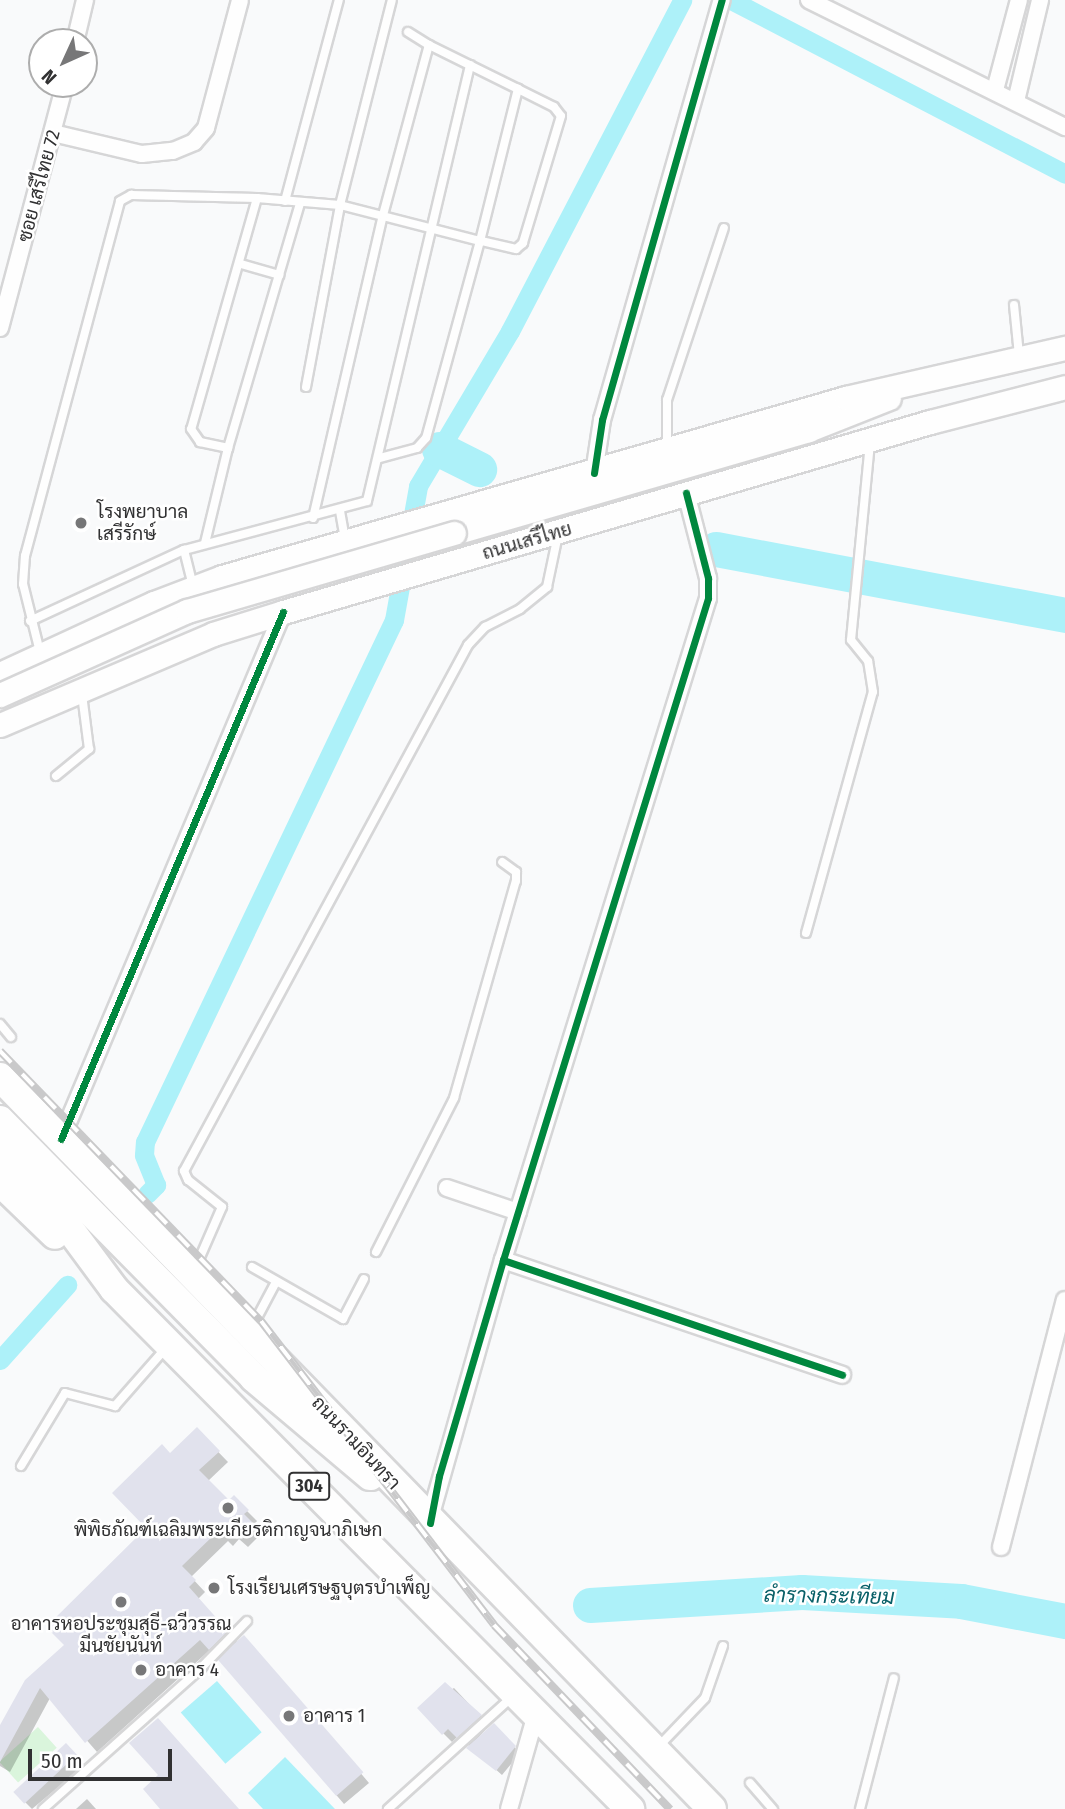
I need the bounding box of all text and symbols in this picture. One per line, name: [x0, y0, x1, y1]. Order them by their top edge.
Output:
north arrow: [28, 28, 98, 98]
text: N: [37, 65, 61, 89]
street label: ซอย เสรีไทย 72: [13, 127, 65, 245]
place label: โรงพยาบาล เสรีรักษ์: [97, 501, 188, 545]
marker: โรงพยาบาล เสรีรักษ์: [71, 513, 91, 533]
street label: ถนนเสรีไทย: [480, 517, 574, 565]
street label: ถนนรามอินทรา: [307, 1392, 405, 1494]
road number: 304: [288, 1471, 330, 1500]
marker: พิพิธภัณฑ์เฉลิมพระเกียรติกาญจนาภิเษก: [220, 1500, 236, 1516]
place label: พิพิธภัณฑ์เฉลิมพระเกียรติกาญจนาภิเษก: [74, 1519, 382, 1541]
place label: โรงเรียนเศรษฐบุตรบำเพ็ญ: [228, 1577, 431, 1599]
marker: โรงเรียนเศรษฐบุตรบำเพ็ญ: [206, 1580, 222, 1596]
water label: ลำรางกระเทียม: [763, 1582, 895, 1610]
marker: อาคารหอประชุมสุธี-ฉวีวรรณ มีนชัยนันท์: [113, 1594, 129, 1610]
place label: อาคารหอประชุมสุธี-ฉวีวรรณ มีนชัยนันท์: [10, 1613, 232, 1657]
place label: อาคาร 4: [155, 1659, 219, 1681]
marker: อาคาร 4: [133, 1662, 149, 1678]
place label: อาคาร 1: [303, 1705, 365, 1727]
marker: อาคาร 1: [281, 1708, 297, 1724]
scale bar: [32, 1736, 175, 1780]
text: 50 m: [41, 1748, 83, 1774]

